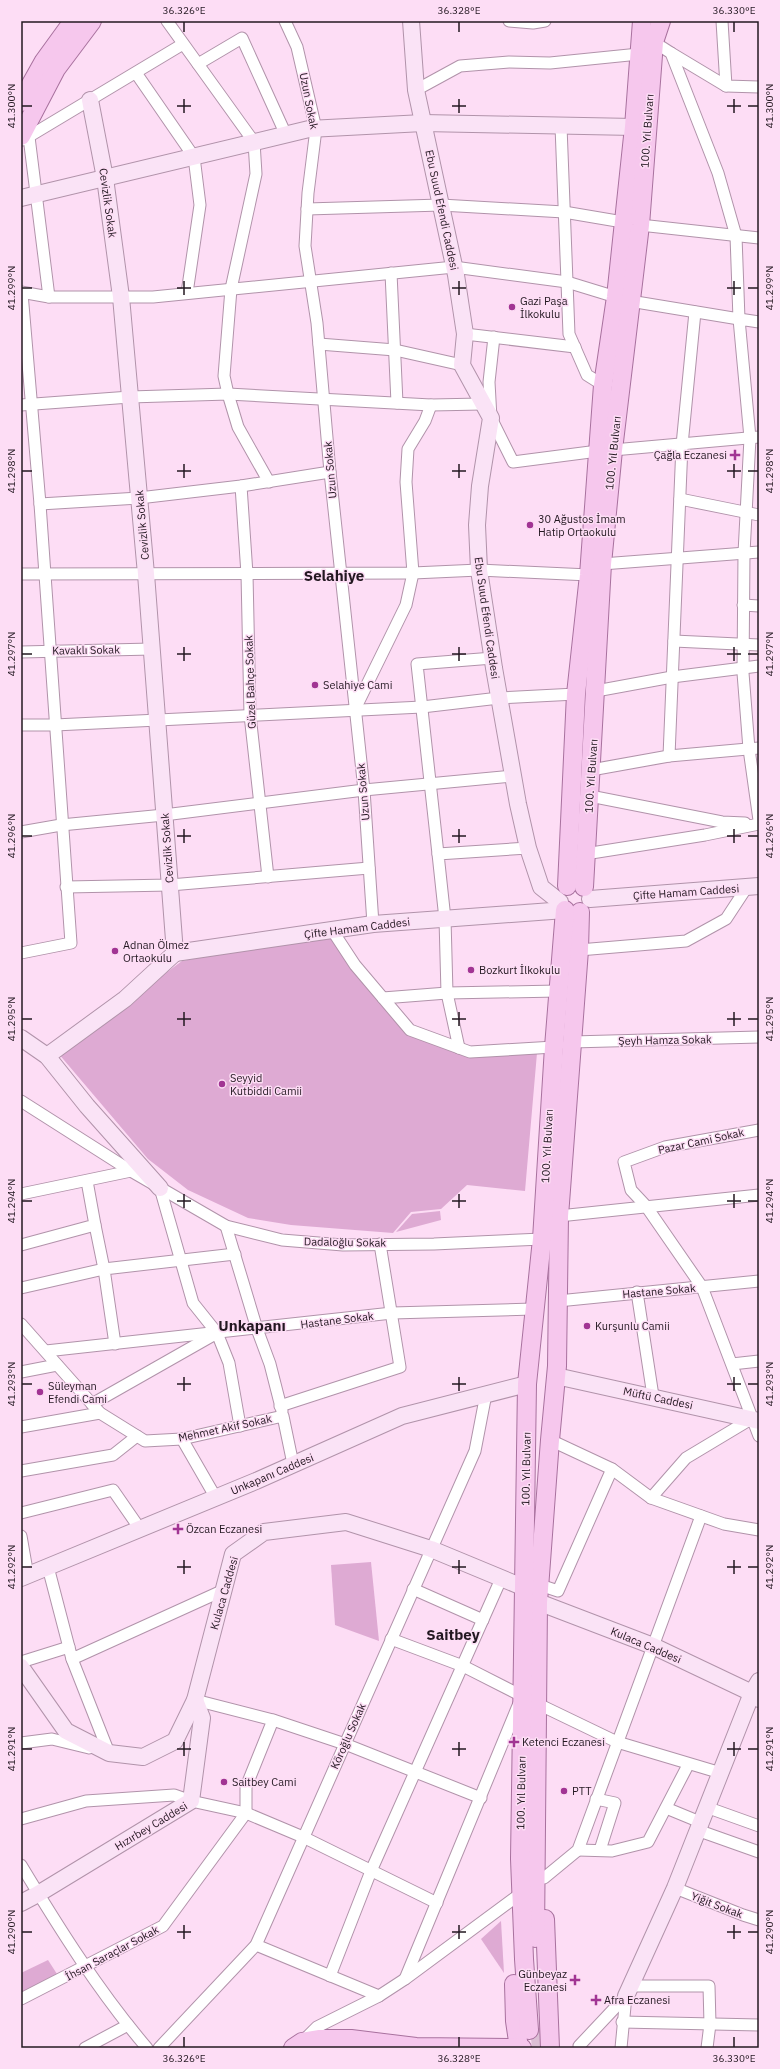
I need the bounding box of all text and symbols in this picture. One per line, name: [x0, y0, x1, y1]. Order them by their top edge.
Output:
text: 36.326°E: [162, 4, 206, 17]
text: 36.328°E: [437, 4, 481, 17]
text: 36.330°E: [712, 4, 756, 17]
street label: Uzun Sokak: [297, 71, 321, 131]
text: 41.300°N: [5, 84, 18, 128]
text: 41.300°N: [763, 84, 776, 128]
street label: 100. Yıl Bulvarı: [637, 94, 657, 168]
street label: Ebu Suud Efendi Caddesi: [422, 148, 462, 272]
street label: Cevizlik Sokak: [96, 167, 120, 239]
text: 41.299°N: [5, 266, 18, 310]
text: 41.299°N: [763, 266, 776, 310]
place label: Gazi Paşa İlkokulu: [520, 294, 568, 321]
marker: Gazi Paşa İlkokulu: [507, 302, 517, 312]
street label: 100. Yıl Bulvarı: [602, 415, 624, 491]
street label: Uzun Sokak: [320, 440, 339, 499]
place label: Çağla Eczanesi: [654, 448, 727, 462]
text: 41.298°N: [5, 449, 18, 493]
text: 41.298°N: [763, 449, 776, 493]
marker: Çağla Eczanesi: [730, 450, 740, 460]
street label: Cevizlik Sokak: [132, 489, 152, 561]
place label: 30 Ağustos İmam Hatip Ortaokulu: [538, 512, 626, 539]
marker: 30 Ağustos İmam Hatip Ortaokulu: [525, 520, 535, 530]
street label: Ebu Suud Efendi Caddesi: [472, 556, 502, 680]
district label: Selahiye: [304, 566, 364, 585]
text: 41.297°N: [5, 632, 18, 676]
text: 41.297°N: [763, 632, 776, 676]
street label: Güzel Bahçe Sokak: [241, 635, 259, 729]
street label: Kavaklı Sokak: [52, 642, 120, 658]
place label: Selahiye Cami: [323, 678, 392, 692]
marker: Selahiye Cami: [310, 680, 320, 690]
street label: 100. Yıl Bulvarı: [581, 739, 601, 813]
street label: Uzun Sokak: [353, 762, 372, 821]
street label: Cevizlik Sokak: [158, 812, 176, 883]
text: 41.296°N: [5, 814, 18, 858]
text: 41.296°N: [763, 814, 776, 858]
street label: Çifte Hamam Caddesi: [632, 881, 740, 903]
street label: Çifte Hamam Caddesi: [303, 915, 411, 941]
place label: Adnan Ölmez Ortaokulu: [123, 938, 189, 965]
marker: Adnan Ölmez Ortaokulu: [110, 946, 120, 956]
place label: Bozkurt İlkokulu: [479, 963, 560, 977]
marker: Bozkurt İlkokulu: [466, 965, 476, 975]
text: 41.295°N: [5, 997, 18, 1041]
text: 41.295°N: [763, 997, 776, 1041]
street label: Şeyh Hamza Sokak: [618, 1032, 712, 1048]
place label: Seyyid Kutbiddi Camii: [230, 1071, 302, 1098]
marker: Seyyid Kutbiddi Camii: [217, 1079, 227, 1089]
street label: 100. Yıl Bulvarı: [538, 1109, 556, 1183]
street label: Pazar Cami Sokak: [657, 1125, 746, 1157]
text: 41.294°N: [5, 1179, 18, 1223]
text: 41.294°N: [763, 1179, 776, 1223]
street label: Dadaloğlu Sokak: [304, 1234, 386, 1250]
street label: Hastane Sokak: [622, 1281, 696, 1301]
street label: Hastane Sokak: [300, 1309, 375, 1331]
district label: Unkapanı: [218, 1316, 286, 1335]
place label: Kurşunlu Camii: [595, 1319, 670, 1333]
marker: Kurşunlu Camii: [582, 1321, 592, 1331]
text: 41.293°N: [5, 1362, 18, 1406]
text: 41.293°N: [763, 1362, 776, 1406]
place label: Süleyman Efendi Cami: [48, 1379, 107, 1406]
street label: Müftü Caddesi: [622, 1384, 694, 1412]
marker: Süleyman Efendi Cami: [35, 1387, 45, 1397]
street label: Mehmet Akif Sokak: [177, 1411, 273, 1445]
street label: 100. Yıl Bulvarı: [518, 1432, 534, 1506]
street label: Unkapanı Caddesi: [228, 1450, 316, 1498]
place label: Özcan Eczanesi: [186, 1522, 262, 1536]
marker: Özcan Eczanesi: [173, 1524, 183, 1534]
text: 41.292°N: [5, 1545, 18, 1589]
text: 41.292°N: [763, 1545, 776, 1589]
street label: Kulaca Caddesi: [207, 1555, 241, 1631]
street label: Kulaca Caddesi: [608, 1624, 684, 1666]
district label: Saitbey: [426, 1625, 480, 1644]
street label: Köroğlu Sokak: [327, 1701, 369, 1771]
text: 41.291°N: [5, 1727, 18, 1771]
text: 41.291°N: [763, 1727, 776, 1771]
place label: Ketenci Eczanesi: [522, 1735, 605, 1749]
marker: Ketenci Eczanesi: [509, 1737, 519, 1747]
street label: 100. Yıl Bulvarı: [513, 1756, 529, 1830]
place label: Saitbey Cami: [232, 1775, 296, 1789]
marker: Saitbey Cami: [219, 1777, 229, 1787]
place label: PTT: [572, 1784, 592, 1798]
marker: PTT: [559, 1786, 569, 1796]
street label: Hızırbey Caddesi: [112, 1799, 190, 1853]
street label: Yiğit Sokak: [689, 1889, 745, 1921]
text: 41.290°N: [5, 1910, 18, 1954]
text: 41.290°N: [763, 1910, 776, 1954]
street label: İhsan Saraçlar Sokak: [63, 1922, 161, 1984]
place label: Günbeyaz Eczanesi: [518, 1967, 567, 1994]
marker: Günbeyaz Eczanesi: [570, 1975, 580, 1985]
place label: Afra Eczanesi: [604, 1993, 670, 2007]
marker: Afra Eczanesi: [591, 1995, 601, 2005]
text: 36.326°E: [162, 2052, 206, 2065]
text: 36.328°E: [437, 2052, 481, 2065]
text: 36.330°E: [712, 2052, 756, 2065]

